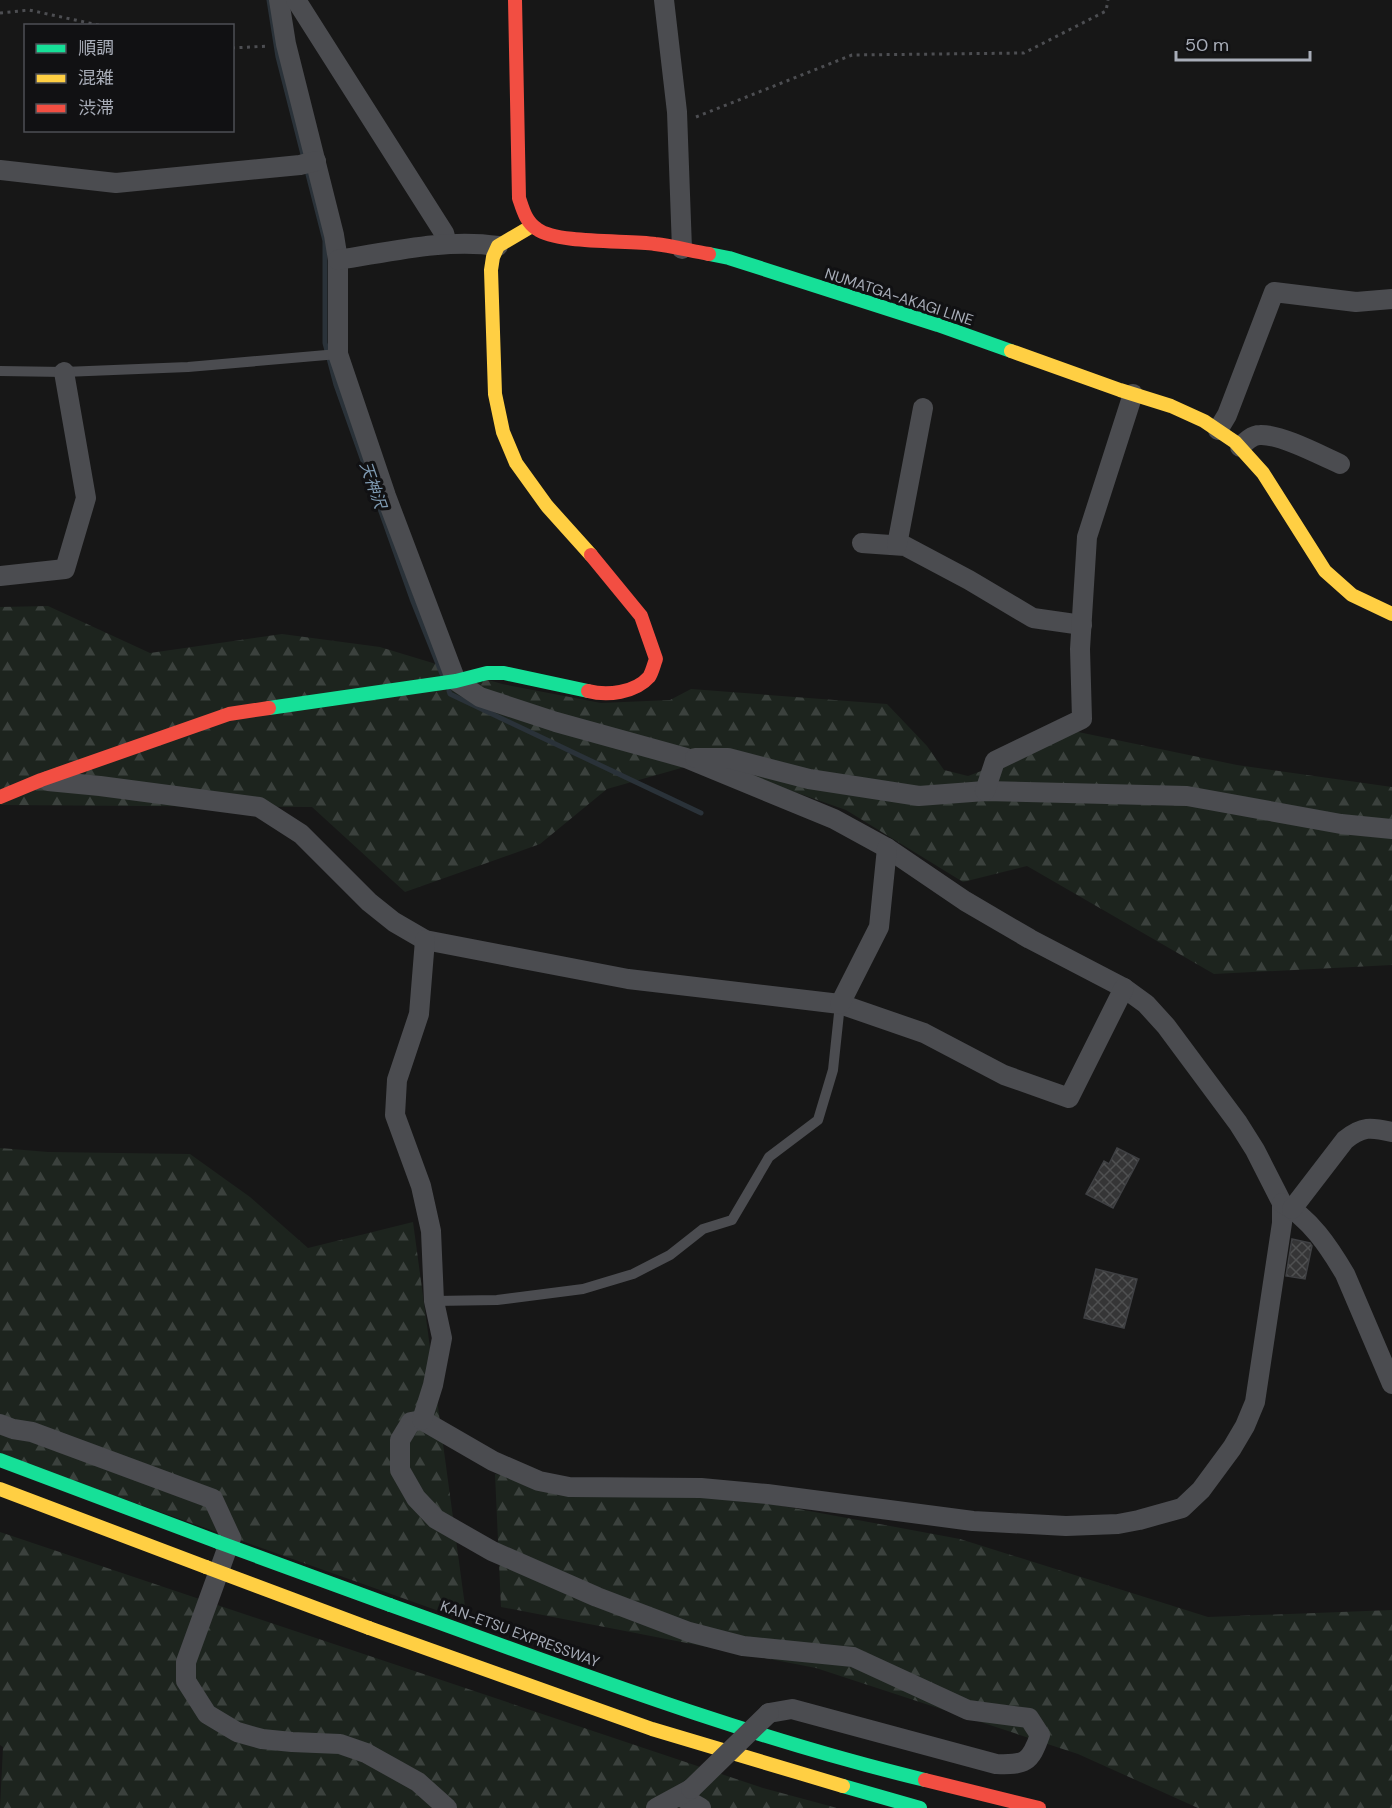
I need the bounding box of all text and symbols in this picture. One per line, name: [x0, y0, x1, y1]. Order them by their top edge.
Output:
legend: [24, 24, 234, 132]
scale bar: [1176, 24, 1310, 62]
text: 50 m: [1185, 33, 1229, 57]
text: 順調: [78, 36, 114, 60]
text: 混雑: [78, 66, 114, 90]
text: 渋滞: [78, 96, 114, 120]
street label: NUMATGA-AKAGI LINE: [822, 264, 976, 330]
water label: 天神沢: [355, 459, 391, 513]
street label: KAN-ETSU EXPRESSWAY: [438, 1596, 603, 1672]

